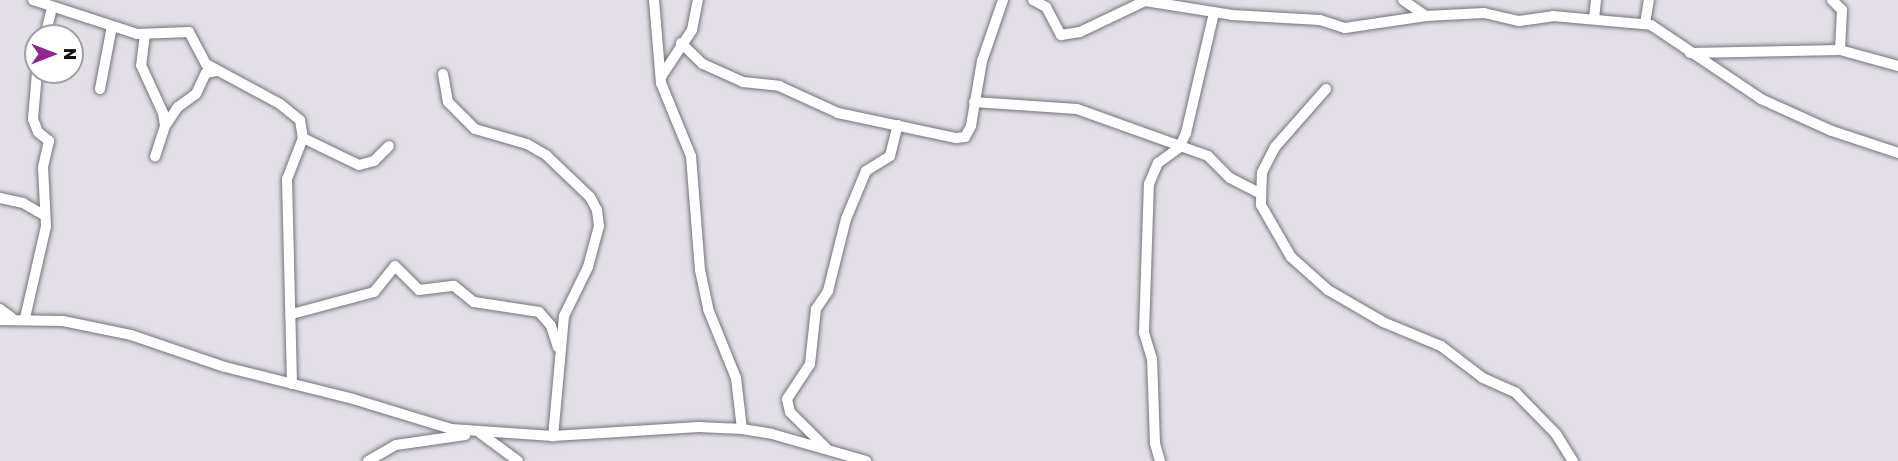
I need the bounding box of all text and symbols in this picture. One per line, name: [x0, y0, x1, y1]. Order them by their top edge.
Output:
north arrow: [24, 24, 84, 84]
text: N: [60, 48, 80, 60]

